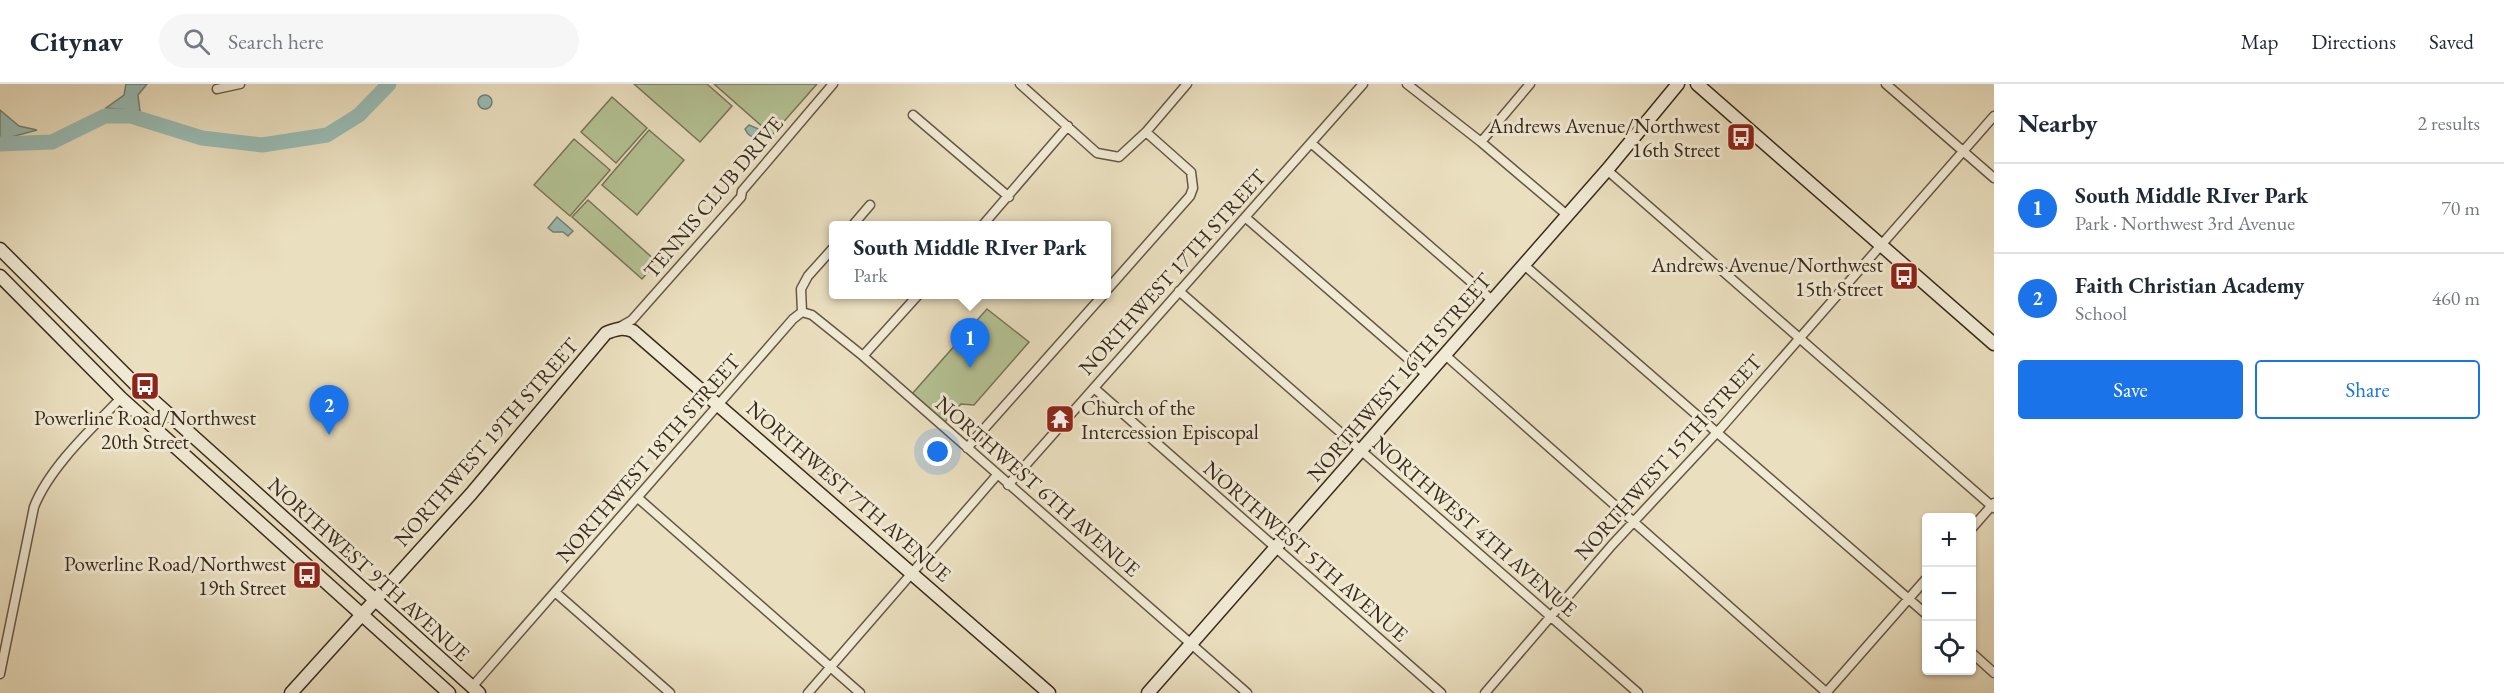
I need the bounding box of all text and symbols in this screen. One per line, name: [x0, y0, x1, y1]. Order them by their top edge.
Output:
search box: [159, 14, 579, 68]
text: Citynav: [30, 23, 123, 59]
icon: search: [180, 25, 213, 58]
text: Search here: [228, 27, 324, 56]
text: Map: [2241, 28, 2278, 55]
text: Directions: [2311, 28, 2396, 55]
text: Saved: [2429, 28, 2474, 55]
text: Nearby: [2018, 106, 2098, 140]
street label: TENNIS CLUB DRIVE: [637, 110, 789, 284]
text: 2 results: [2417, 110, 2480, 136]
place label: Andrews Avenue/Northwest 16th Street: [1487, 112, 1720, 163]
bus stop icon: Andrews Avenue/Northwest 16th Street: [1725, 121, 1757, 153]
street label: NORTHWEST 17TH STREET: [1072, 163, 1272, 381]
text: South Middle RIver Park: [2075, 181, 2308, 210]
text: 1: [2032, 195, 2043, 221]
text: 70 m: [2441, 195, 2480, 221]
text: Park · Northwest 3rd Avenue: [2075, 210, 2295, 236]
popup: [829, 221, 1111, 299]
text: South Middle RIver Park: [853, 233, 1087, 262]
place label: Andrews Avenue/Northwest 15th Street: [1650, 251, 1883, 302]
bus stop icon: Andrews Avenue/Northwest 15th Street: [1888, 260, 1920, 292]
text: Park: [853, 262, 888, 288]
street label: NORTHWEST 16TH STREET: [1301, 266, 1498, 487]
text: Faith Christian Academy: [2075, 271, 2304, 300]
text: 2: [2032, 285, 2043, 311]
text: 460 m: [2432, 285, 2480, 311]
text: School: [2075, 300, 2127, 326]
pin: 1: [950, 318, 990, 368]
street label: NORTHWEST 19TH STREET: [388, 331, 585, 552]
street label: NORTHWEST 18TH STREET: [550, 347, 747, 568]
street label: NORTHWEST 15TH STREET: [1568, 348, 1768, 566]
button: Save: [2018, 360, 2243, 419]
button: Share: [2255, 360, 2480, 419]
bus stop icon: Powerline Road/Northwest 20th Street: [129, 370, 161, 402]
pin: 2: [310, 386, 348, 435]
street label: NORTHWEST 6TH AVENUE: [930, 390, 1146, 582]
place label: Church of the Intercession Episcopal: [1081, 394, 1259, 445]
street label: NORTHWEST 7TH AVENUE: [741, 395, 957, 587]
temple icon: Church of the Intercession Episcopal: [1044, 403, 1076, 435]
place label: Powerline Road/Northwest 20th Street: [34, 404, 256, 455]
street label: NORTHWEST 4TH AVENUE: [1367, 430, 1583, 622]
your location: [923, 437, 952, 466]
street label: NORTHWEST 5TH AVENUE: [1198, 455, 1414, 647]
street label: NORTHWEST 9TH AVENUE: [262, 471, 476, 667]
map controls: [1922, 513, 1976, 675]
button: +: [1922, 513, 1976, 567]
place label: Powerline Road/Northwest 19th Street: [64, 550, 286, 601]
bus stop icon: Powerline Road/Northwest 19th Street: [291, 559, 323, 591]
button: −: [1922, 567, 1976, 621]
button: locate: [1922, 621, 1976, 675]

